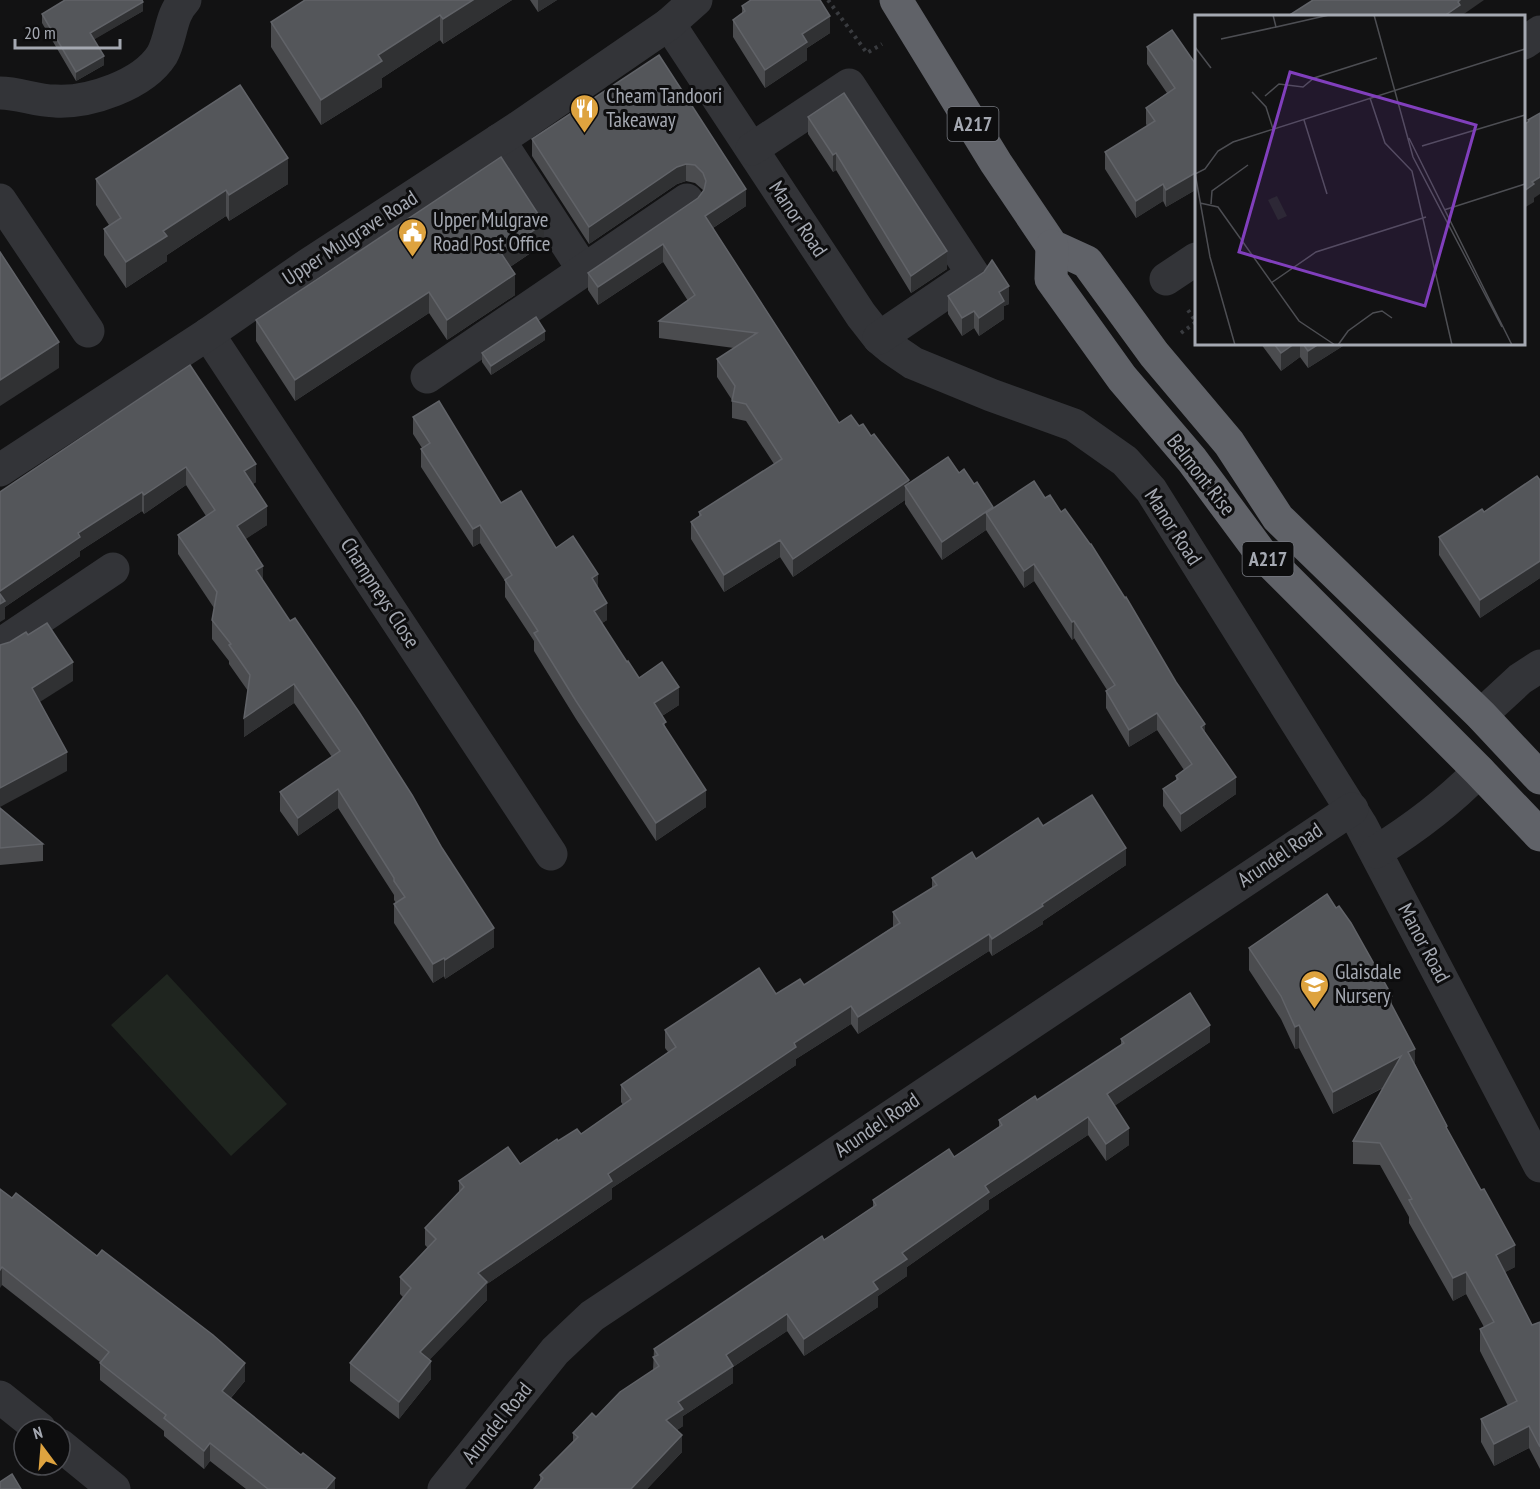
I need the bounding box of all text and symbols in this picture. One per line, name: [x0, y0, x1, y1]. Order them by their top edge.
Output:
scale bar: [15, 12, 120, 50]
inset map: [1195, 15, 1525, 345]
text: 20 m: [24, 21, 56, 44]
place label: Cheam Tandoori Takeaway: [606, 82, 722, 133]
restaurant icon: Cheam Tandoori Takeaway: [569, 92, 601, 134]
road number: A217: [948, 107, 998, 141]
street label: Manor Road: [763, 175, 834, 262]
street label: Upper Mulgrave Road: [277, 184, 422, 291]
place label: Upper Mulgrave Road Post Office: [433, 206, 550, 257]
public building icon: Upper Mulgrave Road Post Office: [396, 216, 428, 258]
street label: Belmont Rise: [1161, 429, 1242, 521]
street label: Manor Road: [1139, 483, 1208, 570]
street label: Champneys Close: [335, 532, 426, 653]
road number: A217: [1242, 542, 1294, 576]
street label: Arundel Road: [1232, 816, 1327, 893]
street label: Manor Road: [1392, 898, 1457, 987]
place label: Glaisdale Nursery: [1335, 958, 1401, 1009]
school or university icon: Glaisdale Nursery: [1298, 968, 1330, 1010]
street label: Arundel Road: [829, 1086, 924, 1163]
street label: Arundel Road: [456, 1377, 538, 1469]
north arrow: [12, 1417, 72, 1477]
text: N: [31, 1422, 45, 1443]

